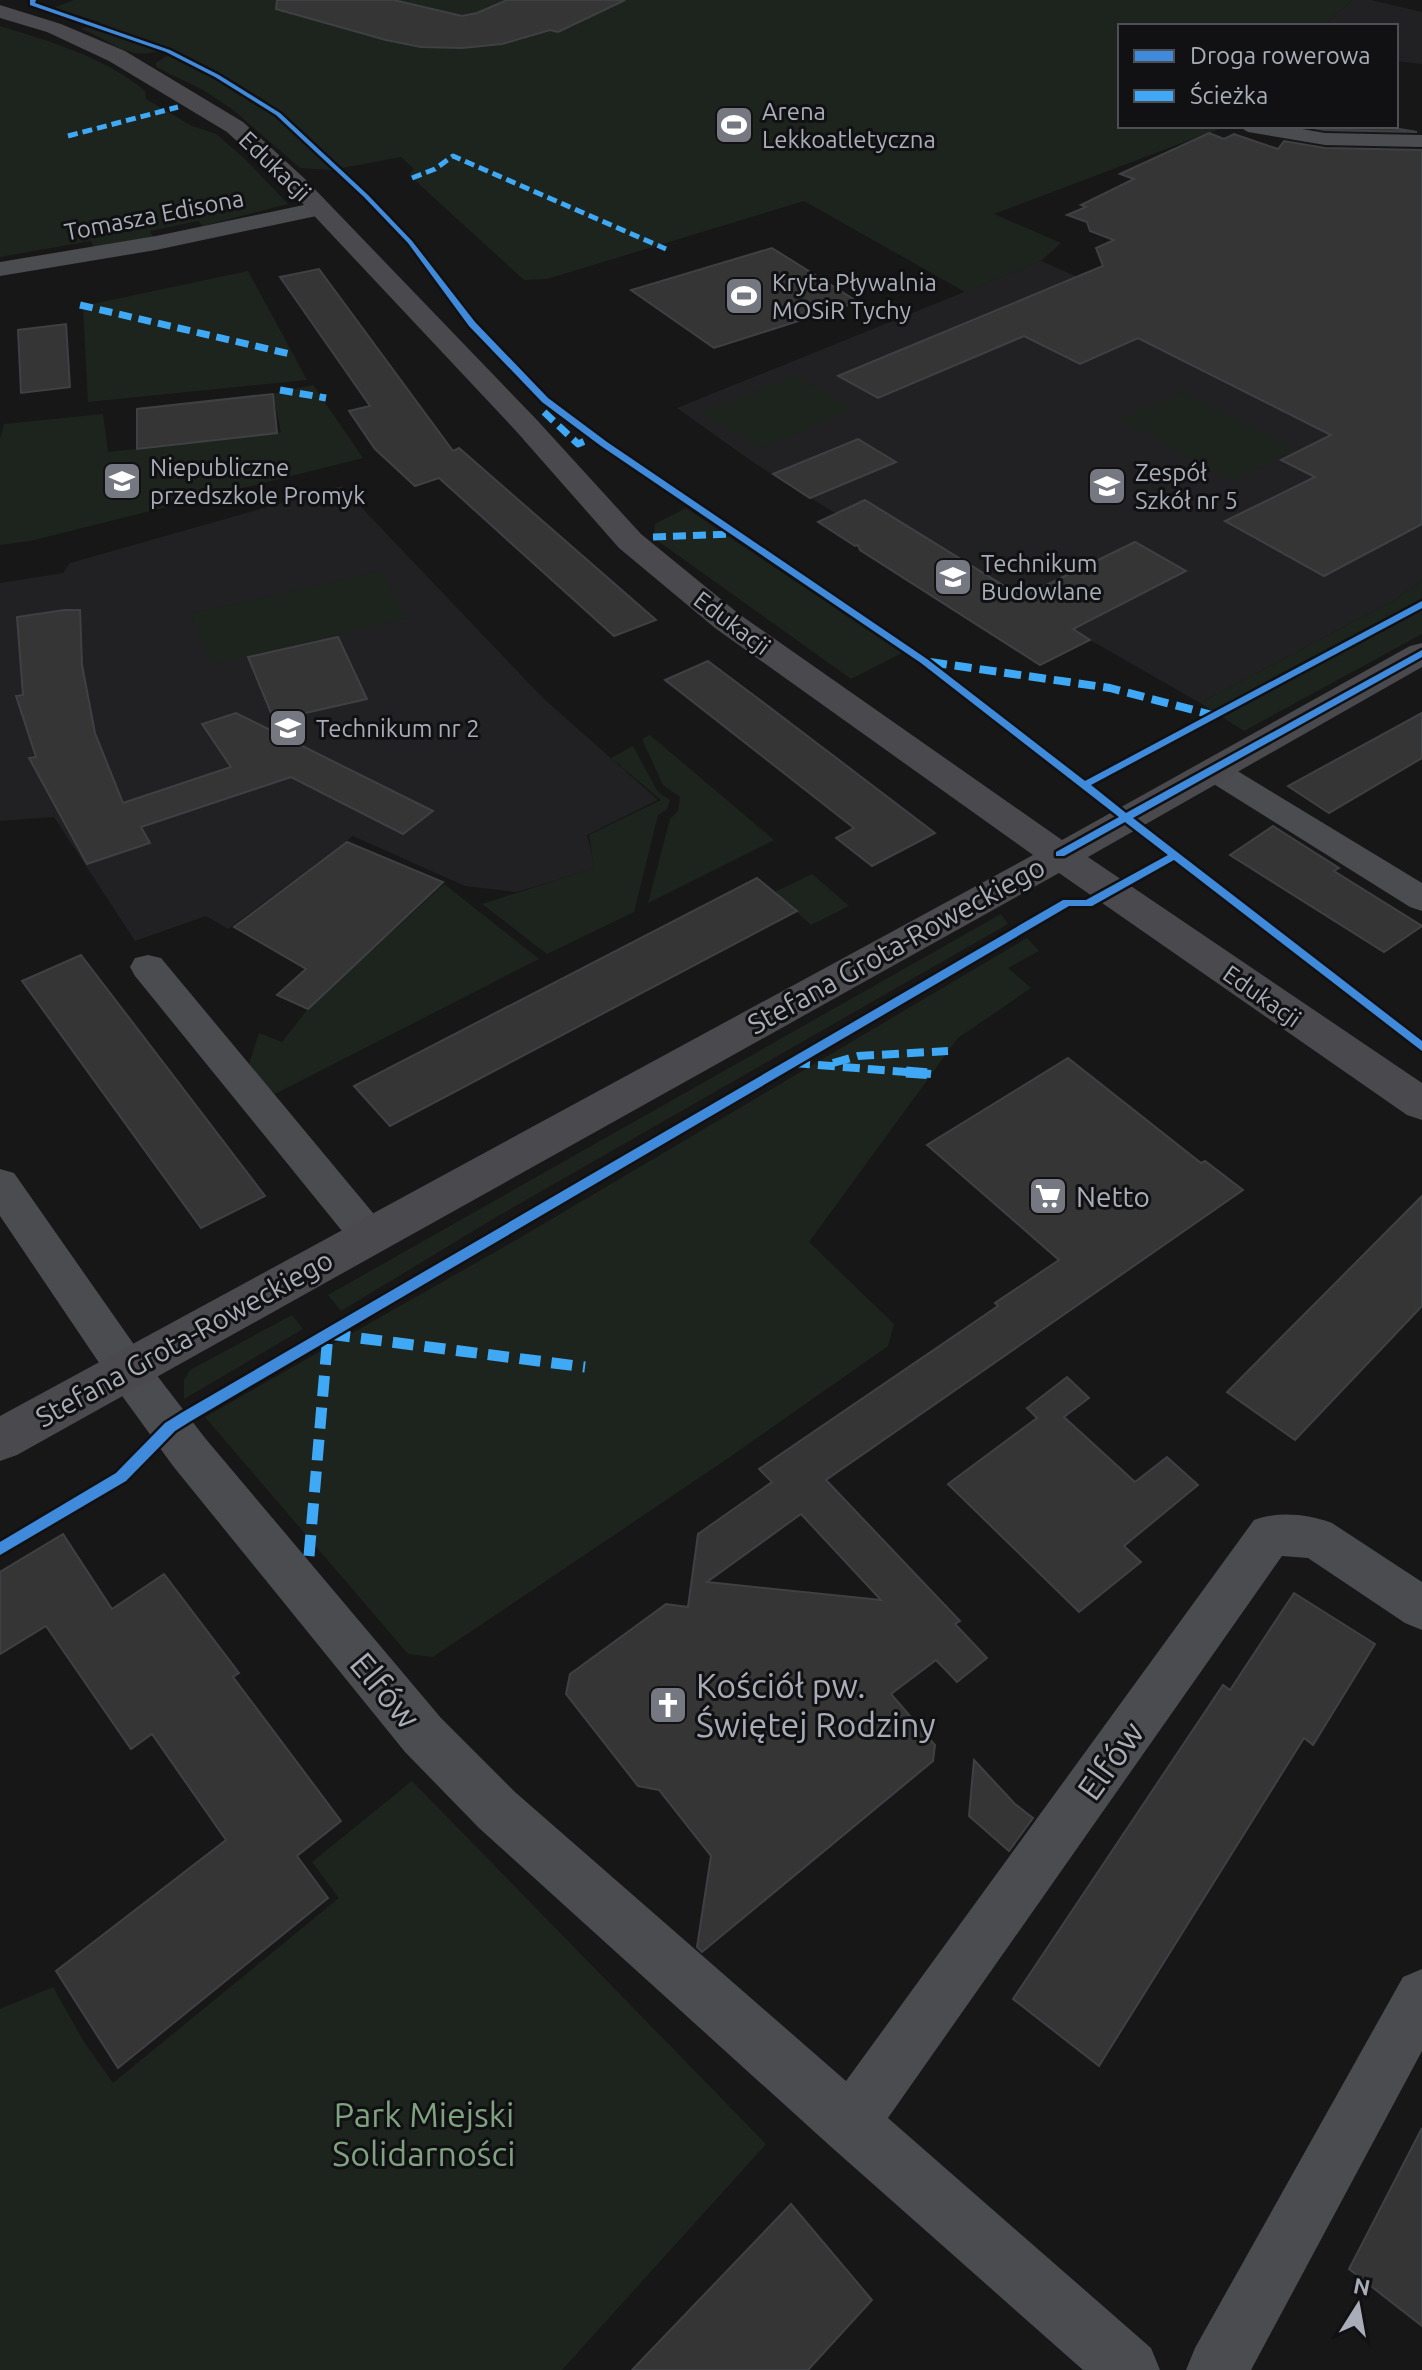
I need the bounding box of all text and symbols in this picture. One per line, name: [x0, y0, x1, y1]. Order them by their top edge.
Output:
legend: [1118, 24, 1398, 128]
text: Droga rowerowa: [1190, 42, 1371, 69]
text: Ścieżka: [1190, 81, 1268, 109]
place label: Arena Lekkoatletyczna: [762, 98, 936, 153]
sports icon: Arena Lekkoatletyczna: [713, 104, 755, 146]
street label: Edukacji: [234, 126, 316, 206]
street label: Tomasza Edisona: [62, 184, 246, 246]
place label: Kryta Pływalnia MOSiR Tychy: [772, 269, 937, 324]
sports icon: Kryta Pływalnia MOSiR Tychy: [723, 275, 765, 317]
place label: Niepubliczne przedszkole Promyk: [150, 454, 365, 509]
place label: Zespół Szkół nr 5: [1135, 459, 1238, 514]
school or university icon: Niepubliczne przedszkole Promyk: [101, 460, 143, 502]
school or university icon: Zespół Szkół nr 5: [1086, 465, 1128, 507]
place label: Technikum Budowlane: [981, 550, 1102, 605]
school or university icon: Technikum Budowlane: [932, 556, 974, 598]
street label: Edukacji: [689, 586, 775, 660]
school or university icon: Technikum nr 2: [267, 707, 309, 749]
place label: Technikum nr 2: [316, 715, 480, 742]
street label: Stefana Grota-Roweckiego: [742, 850, 1050, 1040]
street label: Edukacji: [1218, 960, 1306, 1032]
supermarket icon: Netto: [1027, 1175, 1069, 1217]
place label: Netto: [1076, 1181, 1150, 1212]
street label: Stefana Grota-Roweckiego: [30, 1243, 338, 1433]
street label: Elfów: [343, 1644, 429, 1736]
place label: Kościół pw. Świętej Rodziny: [696, 1666, 936, 1743]
church icon: Kościół pw. Świętej Rodziny: [647, 1684, 689, 1726]
street label: Elfów: [1069, 1714, 1151, 1806]
park label: Park Miejski Solidarności: [332, 2095, 516, 2172]
north arrow: [1318, 2266, 1398, 2346]
text: N: [1351, 2272, 1372, 2300]

